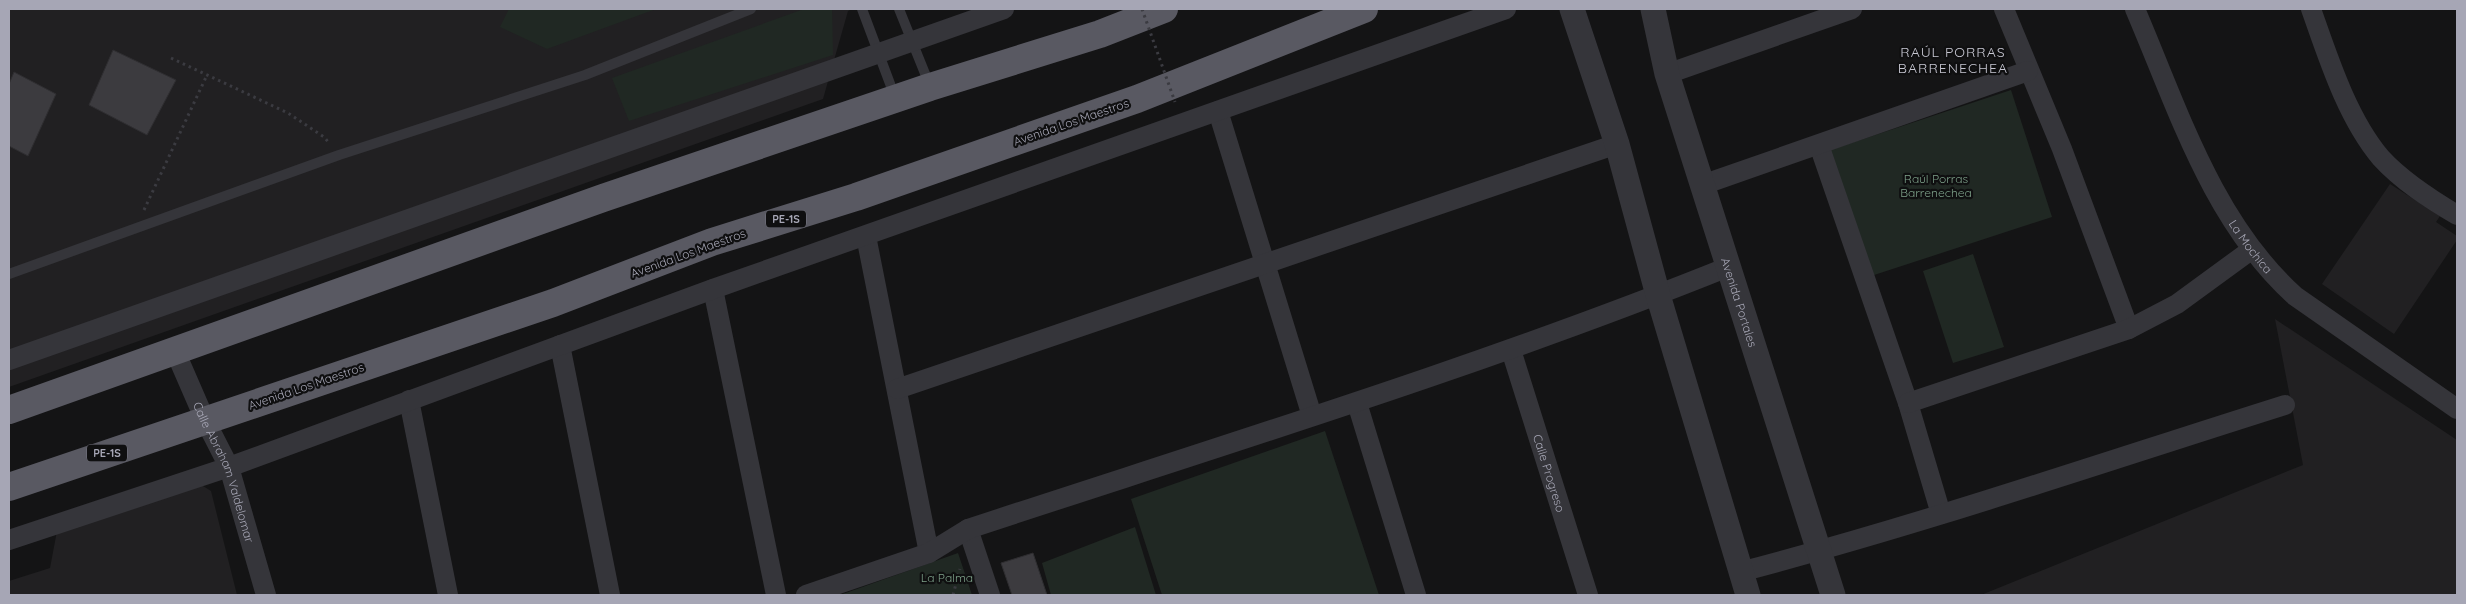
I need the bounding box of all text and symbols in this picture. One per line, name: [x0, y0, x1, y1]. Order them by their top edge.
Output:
district label: RAÚL PORRAS BARRENECHEA: [1898, 43, 2008, 77]
street label: Avenida Los Maestros: [1011, 95, 1131, 149]
park label: Raúl Porras Barrenechea: [1900, 171, 1972, 200]
road number: PE-1S: [766, 210, 806, 228]
street label: La Mochica: [2226, 217, 2276, 276]
street label: Avenida Los Maestros: [628, 225, 748, 281]
street label: Avenida Portales: [1718, 256, 1761, 349]
street label: Avenida Los Maestros: [246, 359, 366, 413]
street label: Calle Abraham Valdelomar: [190, 399, 258, 545]
street label: Calle Progreso: [1530, 432, 1569, 514]
road number: PE-1S: [87, 444, 127, 462]
park label: La Palma: [921, 570, 973, 585]

